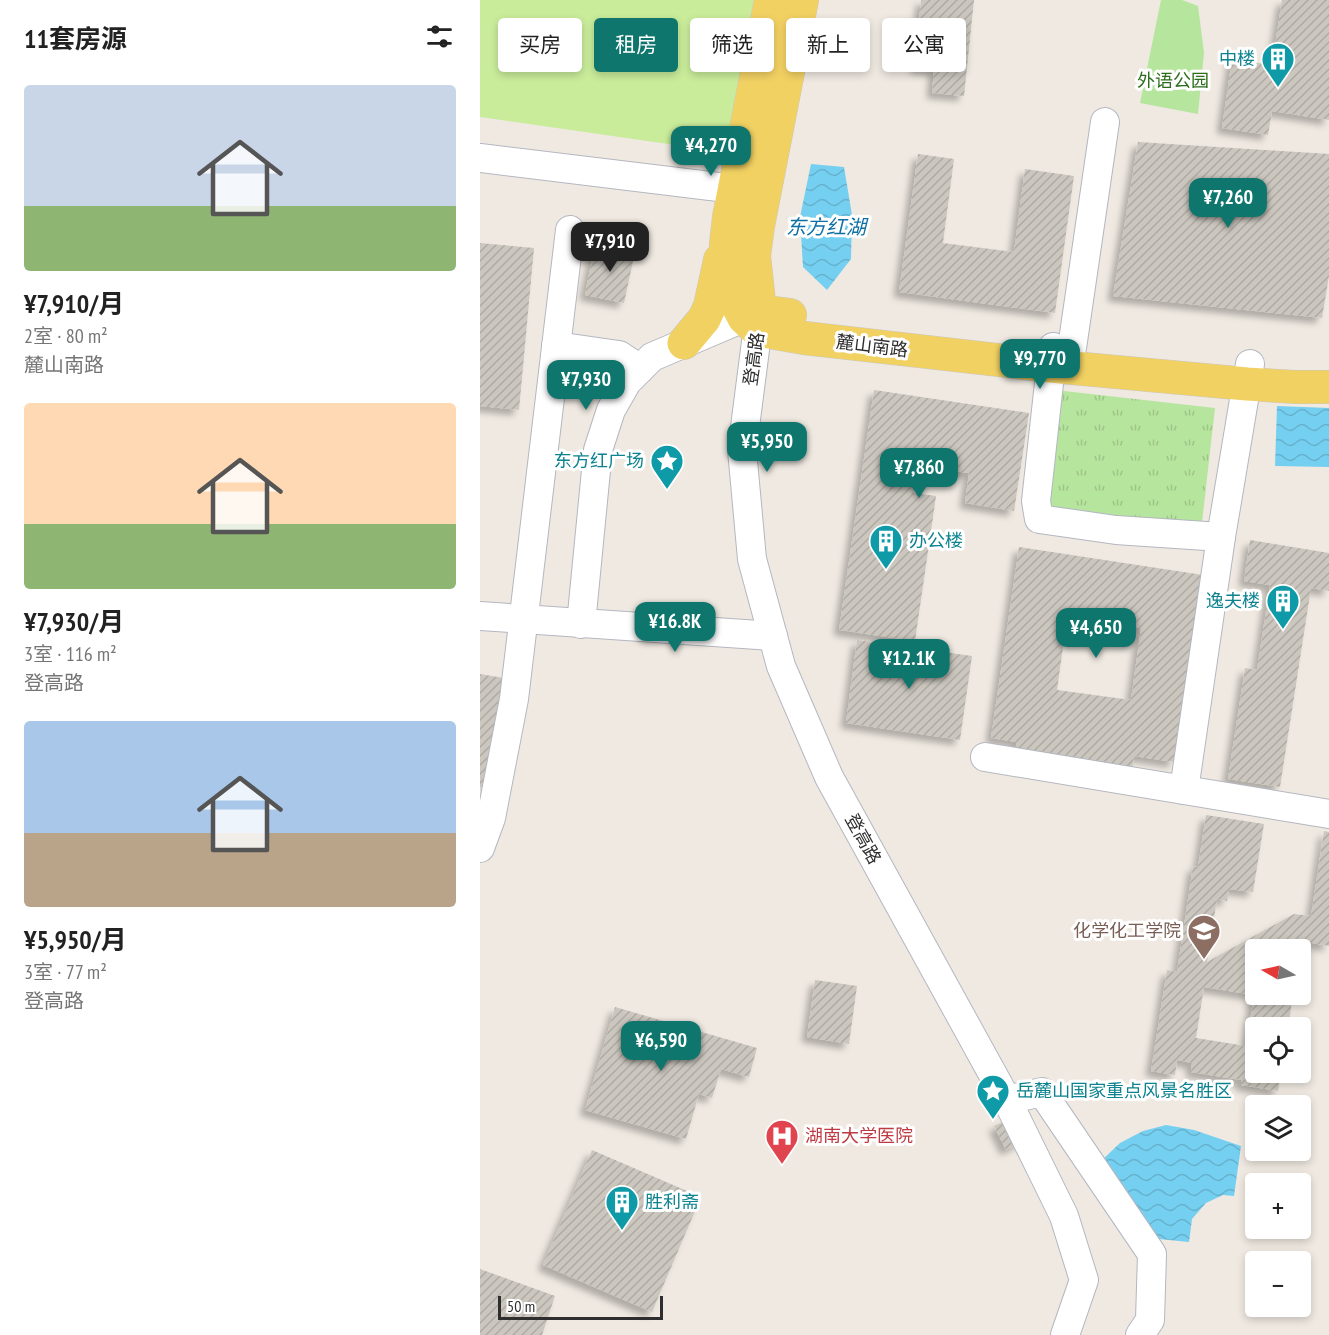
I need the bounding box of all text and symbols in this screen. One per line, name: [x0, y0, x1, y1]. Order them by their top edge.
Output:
chip: 买房: [498, 18, 582, 72]
chip: 租房: [594, 18, 678, 72]
chip: 筛选: [690, 18, 774, 72]
chip: 新上: [786, 18, 870, 72]
chip: 公寓: [882, 18, 966, 72]
icon: filters: [423, 20, 456, 53]
text: 11套房源: [24, 22, 127, 55]
building icon: 中楼: [1260, 41, 1296, 88]
place label: 中楼: [1219, 47, 1255, 70]
park label: 外语公园: [1137, 69, 1209, 92]
icon: home: [186, 124, 294, 232]
pin: ¥4,270: [662, 126, 760, 177]
text: ¥4,270: [685, 132, 737, 158]
pin: ¥7,260: [1179, 178, 1277, 229]
text: ¥7,260: [1203, 184, 1253, 210]
water label: 东方红湖: [786, 214, 869, 240]
pin: ¥7,910: [561, 222, 659, 273]
text: ¥7,910: [585, 228, 635, 254]
text: ¥7,910/月: [24, 287, 124, 320]
text: 2室 · 80 m²: [24, 323, 108, 349]
street label: 麓山南路: [835, 330, 909, 361]
street label: 登高路: [738, 331, 769, 387]
pin: ¥9,770: [991, 339, 1089, 390]
text: ¥9,770: [1014, 345, 1066, 371]
text: 麓山南路: [24, 352, 104, 378]
pin: ¥7,930: [537, 360, 635, 411]
text: ¥7,930: [561, 366, 611, 392]
pin: ¥5,950: [718, 422, 816, 473]
text: ¥5,950: [741, 428, 793, 454]
icon: home: [186, 442, 294, 550]
place icon: 东方红广场: [649, 443, 685, 490]
pin: ¥7,860: [870, 448, 968, 499]
place label: 东方红广场: [554, 449, 644, 472]
text: ¥7,860: [894, 454, 944, 480]
building icon: 办公楼: [868, 523, 904, 570]
place label: 办公楼: [909, 529, 963, 552]
building icon: 逸夫楼: [1265, 583, 1301, 630]
place label: 逸夫楼: [1206, 589, 1260, 612]
pin: ¥16.8K: [626, 602, 724, 653]
text: ¥7,930/月: [24, 605, 124, 638]
text: ¥16.8K: [649, 608, 701, 634]
pin: ¥4,650: [1047, 608, 1145, 659]
text: ¥4,650: [1070, 614, 1122, 640]
pin: ¥12.1K: [860, 639, 958, 690]
text: 3室 · 116 m²: [24, 641, 117, 667]
text: ¥12.1K: [883, 645, 935, 671]
text: 登高路: [24, 670, 84, 696]
icon: home: [186, 760, 294, 868]
street label: 登高路: [840, 810, 887, 868]
school or university icon: 化学化工学院: [1186, 913, 1222, 960]
place label: 化学化工学院: [1073, 919, 1181, 942]
text: ¥5,950/月: [24, 923, 127, 956]
north arrow: [1245, 939, 1311, 1005]
map controls: [1245, 939, 1311, 1317]
text: 3室 · 77 m²: [24, 959, 107, 985]
text: 登高路: [24, 988, 84, 1014]
button: locate: [1245, 1017, 1311, 1083]
pin: ¥6,590: [612, 1021, 710, 1072]
text: ¥6,590: [635, 1027, 687, 1053]
place icon: 岳麓山国家重点风景名胜区: [975, 1073, 1011, 1120]
place label: 岳麓山国家重点风景名胜区: [1016, 1079, 1232, 1102]
button: layers: [1245, 1095, 1311, 1161]
hospital icon: 湖南大学医院: [764, 1118, 800, 1165]
place label: 湖南大学医院: [805, 1124, 913, 1147]
button: +: [1245, 1173, 1311, 1239]
building icon: 胜利斋: [604, 1184, 640, 1231]
place label: 胜利斋: [645, 1190, 699, 1213]
button: −: [1245, 1251, 1311, 1317]
scale bar: [498, 1293, 663, 1320]
text: 50 m: [507, 1296, 535, 1316]

